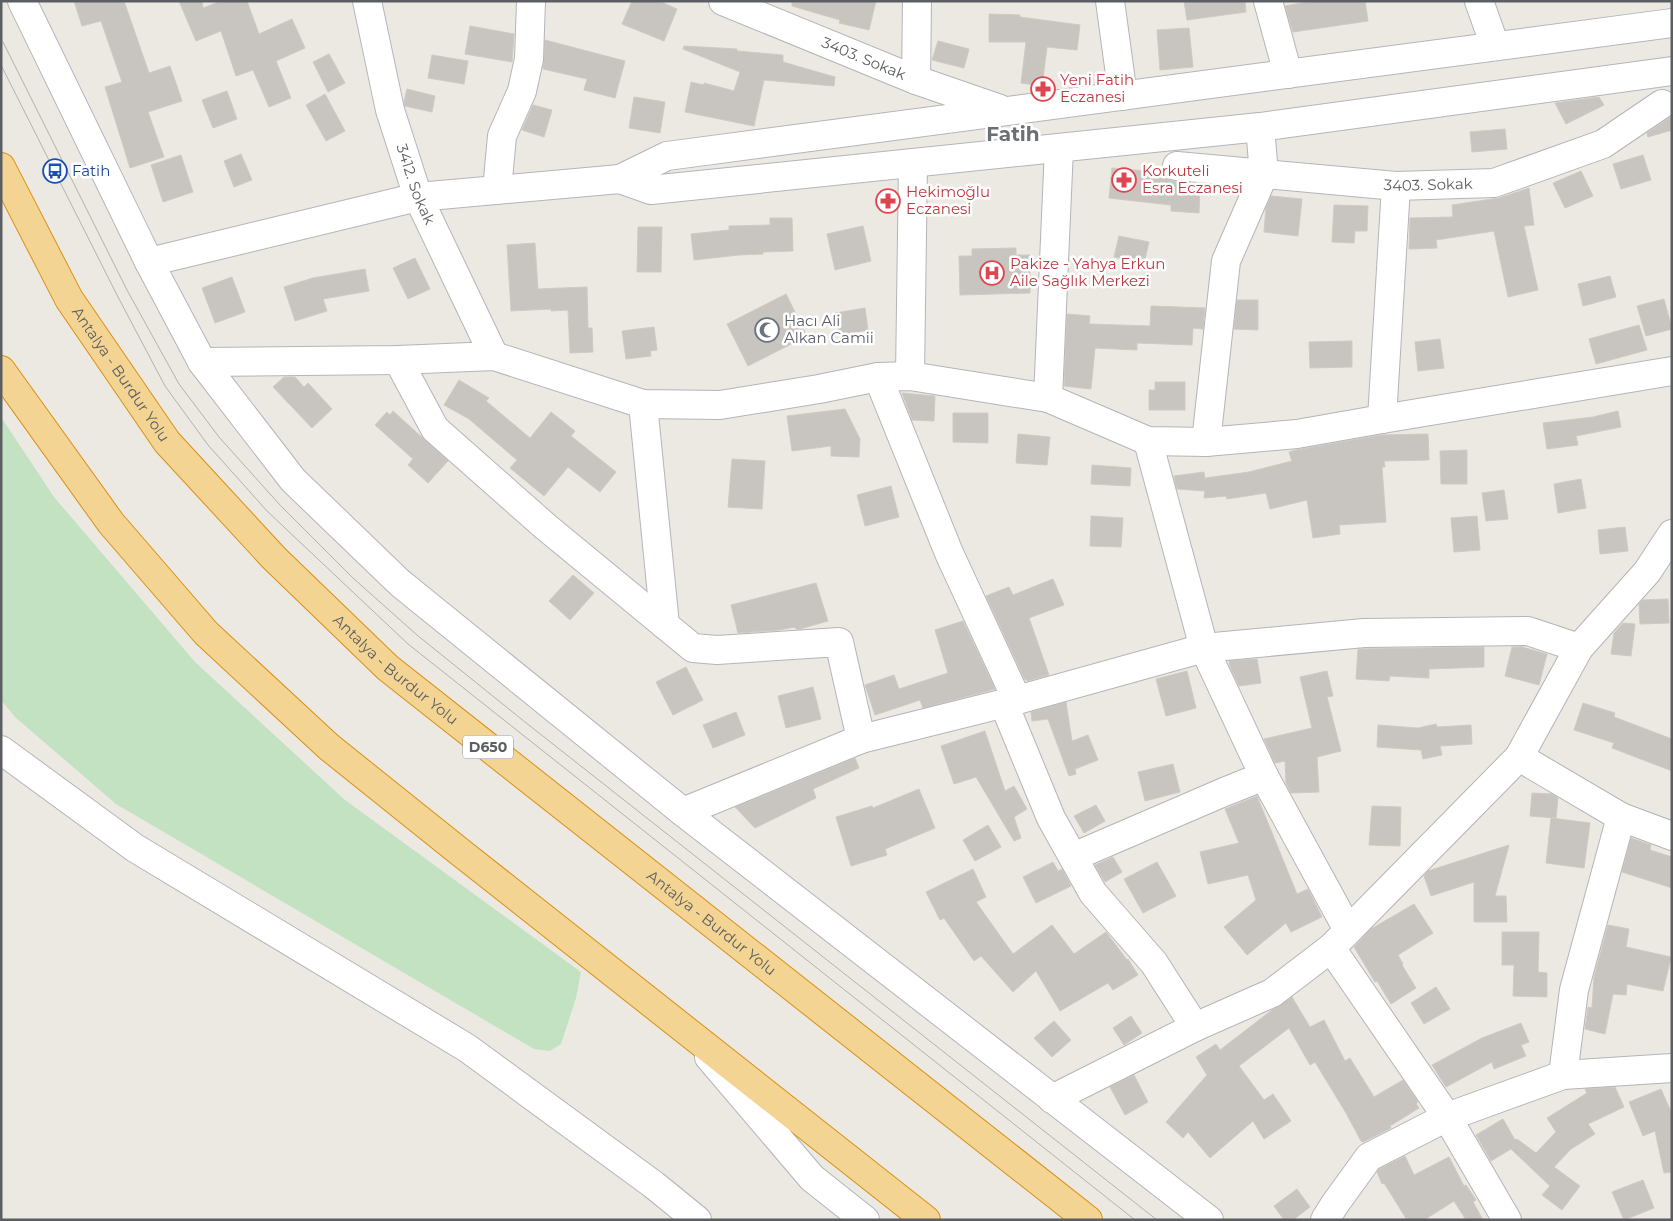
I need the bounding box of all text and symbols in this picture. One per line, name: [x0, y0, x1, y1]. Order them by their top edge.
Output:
street label: 3403. Sokak: [819, 32, 909, 84]
place label: Yeni Fatih Eczanesi: [1060, 70, 1134, 106]
pharmacy icon: Yeni Fatih Eczanesi: [1030, 76, 1056, 102]
district label: Fatih: [986, 122, 1040, 146]
street label: 3412. Sokak: [393, 142, 440, 227]
bus stop icon: Fatih: [42, 158, 68, 184]
place label: Fatih: [72, 161, 110, 180]
place label: Korkuteli Esra Eczanesi: [1142, 161, 1243, 197]
pharmacy icon: Korkuteli Esra Eczanesi: [1111, 167, 1137, 193]
street label: 3403. Sokak: [1383, 174, 1473, 195]
place label: Hekimoğlu Eczanesi: [906, 182, 990, 218]
pharmacy icon: Hekimoğlu Eczanesi: [875, 188, 901, 214]
place label: Pakize - Yahya Erkun Aile Sağlık Merkezi: [1010, 254, 1165, 290]
hospital icon: Pakize - Yahya Erkun Aile Sağlık Merkezi: [979, 260, 1005, 286]
street label: Antalya - Burdur Yolu: [68, 303, 174, 445]
place label: Hacı Ali Alkan Camii: [784, 311, 874, 347]
mosque icon: Hacı Ali Alkan Camii: [754, 317, 780, 343]
street label: Antalya - Burdur Yolu: [329, 610, 462, 729]
road number: D650: [463, 736, 513, 759]
street label: Antalya - Burdur Yolu: [643, 866, 780, 980]

